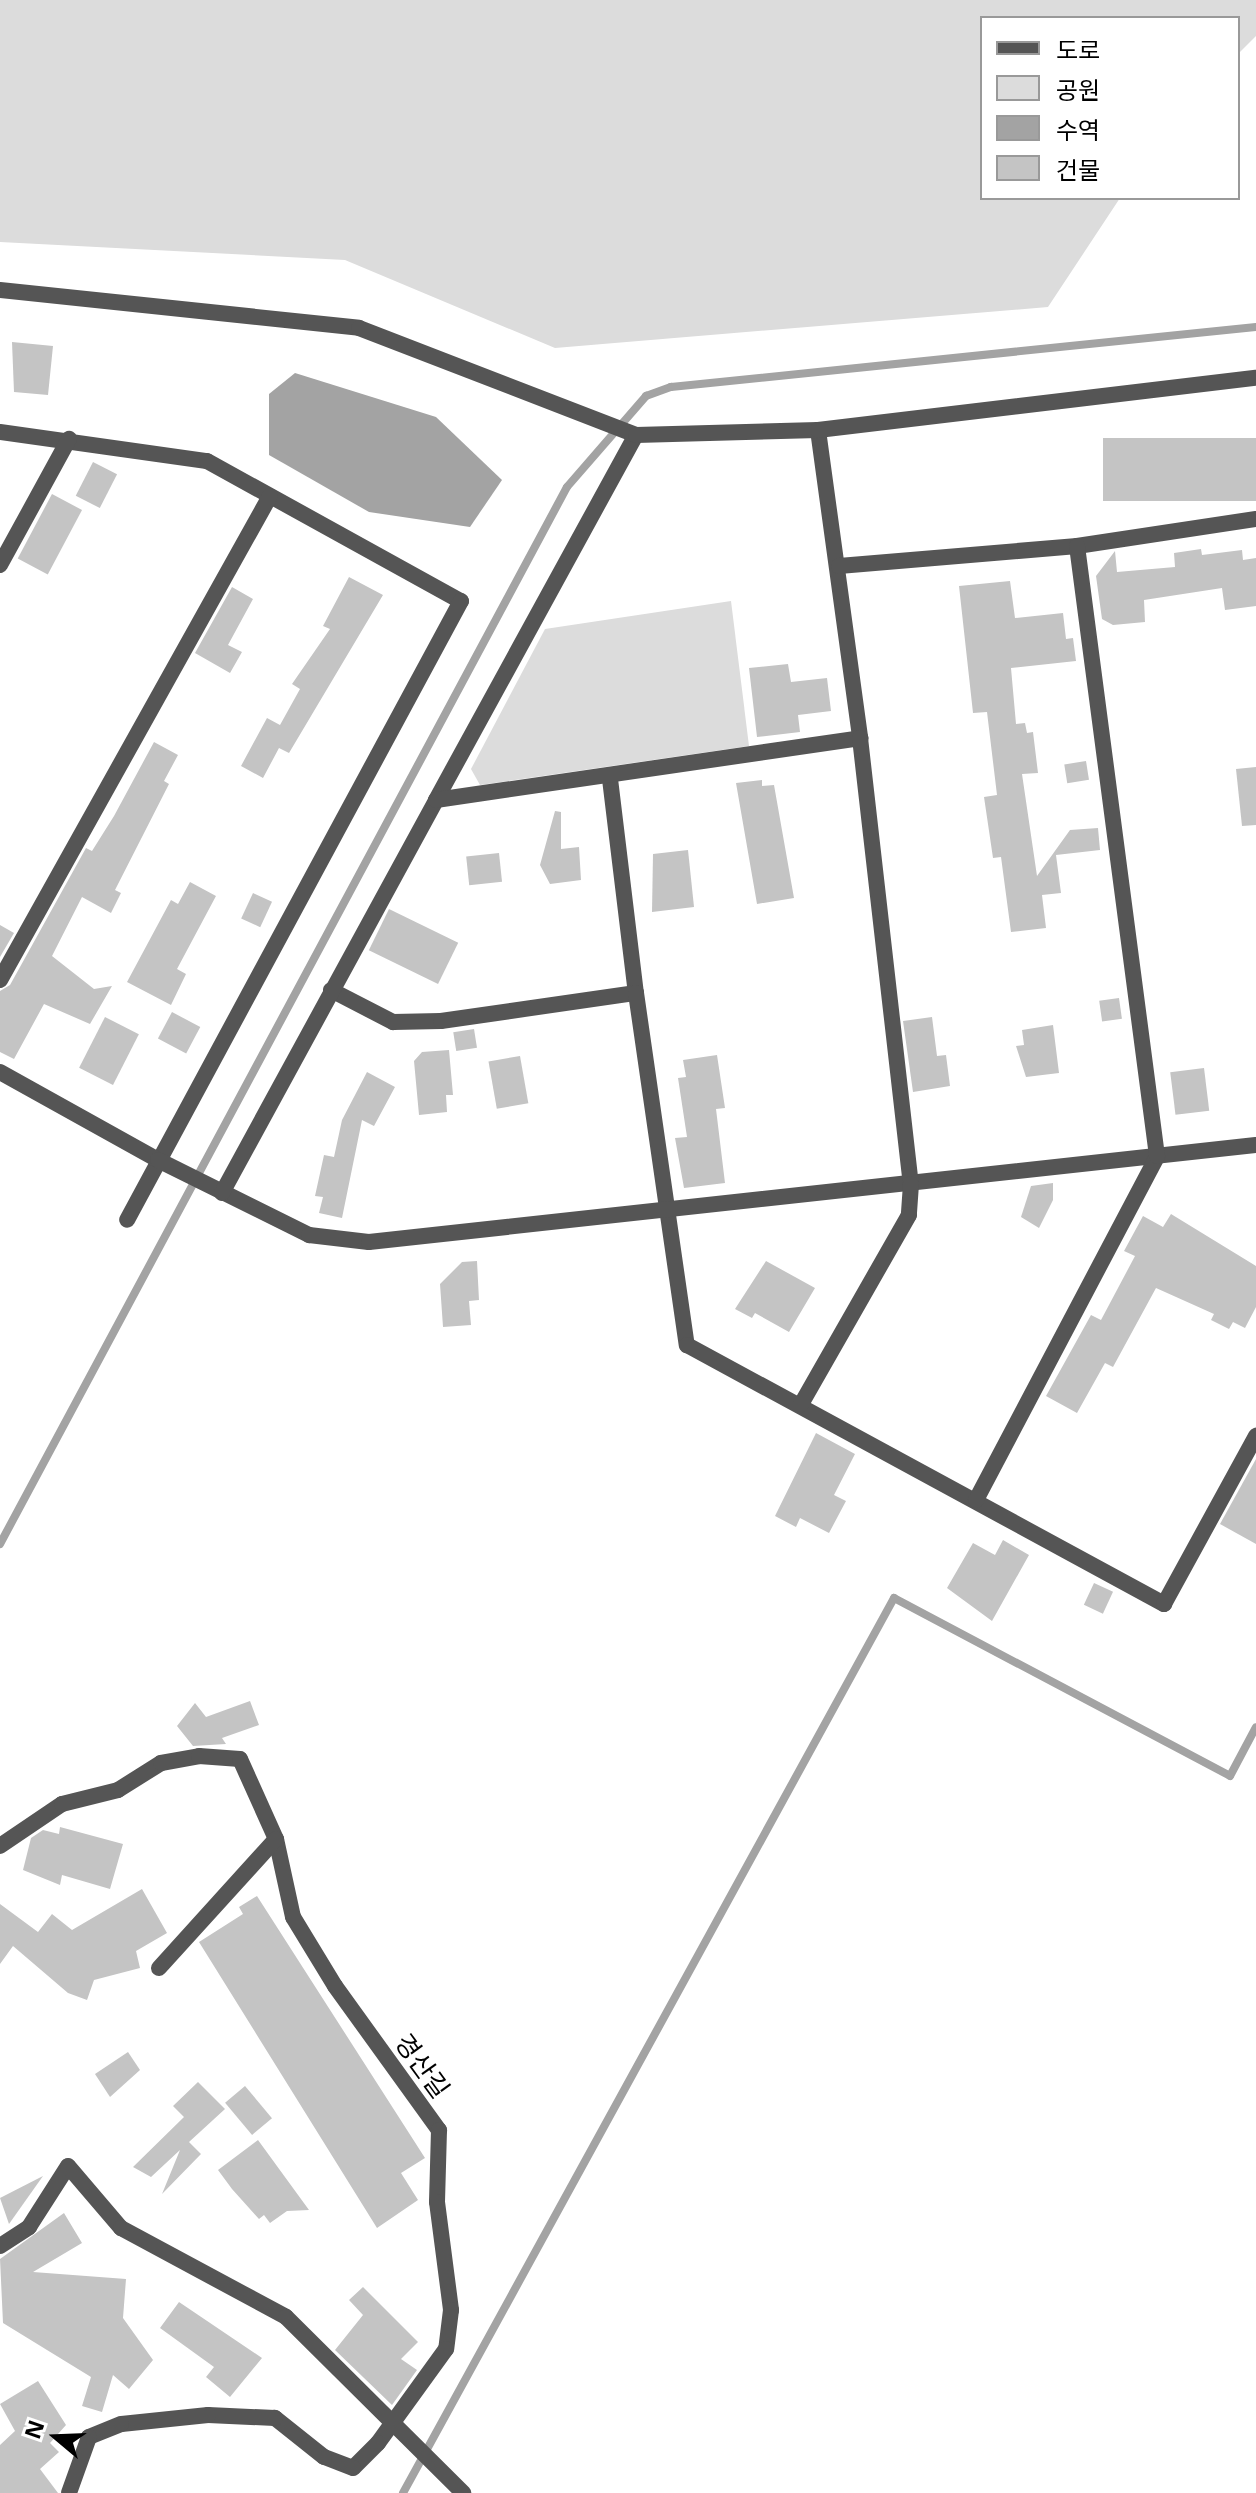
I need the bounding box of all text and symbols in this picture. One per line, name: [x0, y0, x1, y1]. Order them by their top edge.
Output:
legend: [980, 16, 1240, 200]
text: 도로: [1056, 33, 1100, 66]
text: 공원: [1056, 73, 1100, 106]
text: 수역: [1056, 113, 1100, 146]
text: 건물: [1056, 153, 1100, 186]
street label: 경산길: [388, 2028, 456, 2104]
north arrow: [16, 2397, 96, 2477]
text: N: [16, 2416, 50, 2443]

